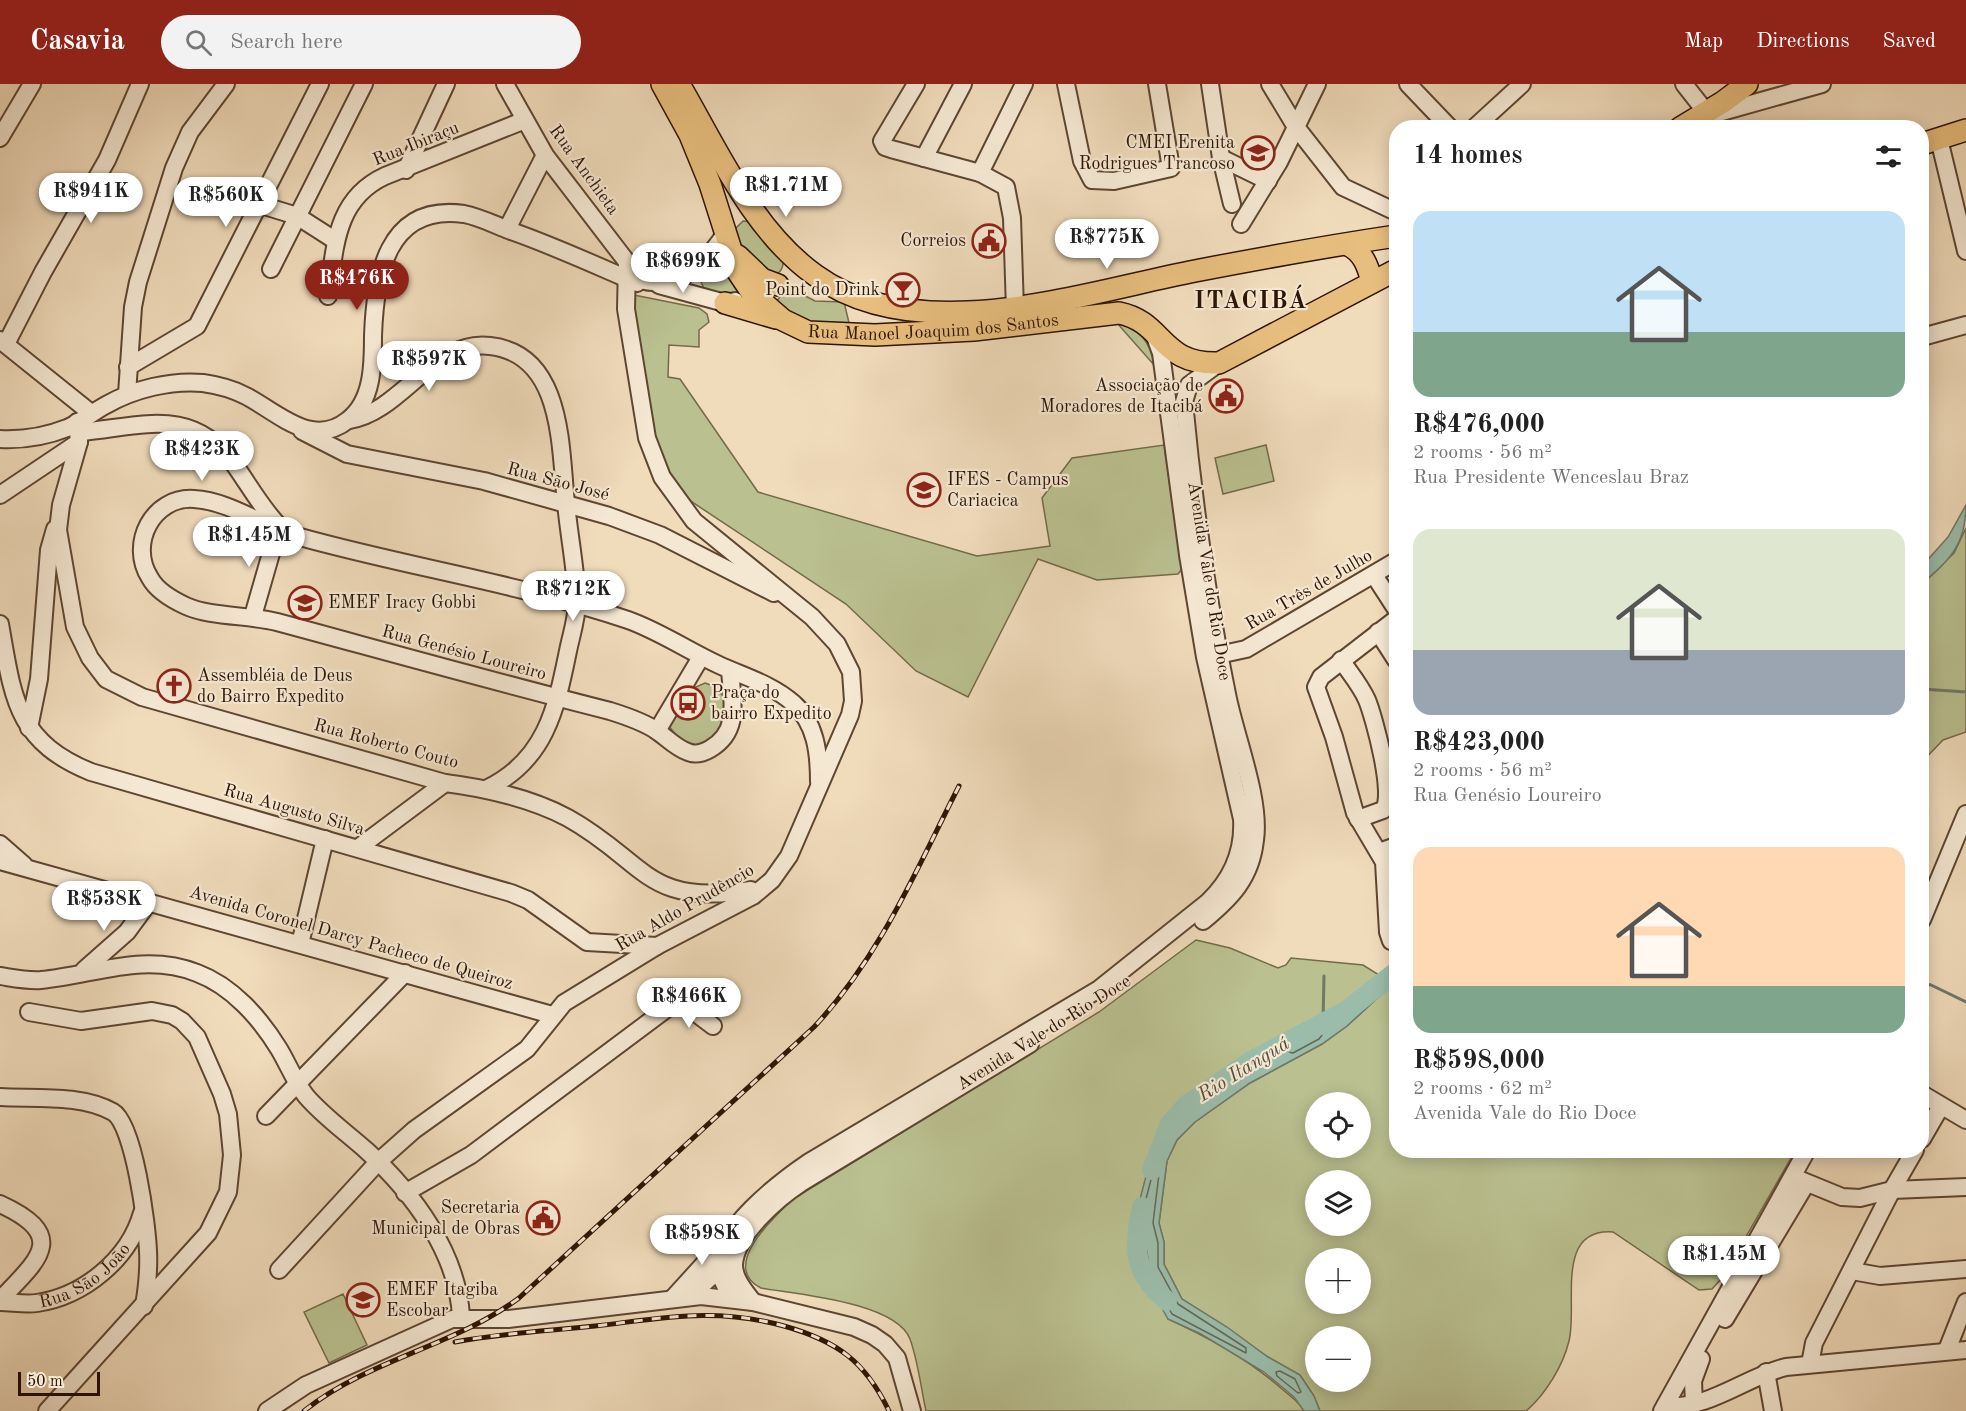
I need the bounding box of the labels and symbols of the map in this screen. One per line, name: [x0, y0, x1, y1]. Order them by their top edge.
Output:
street label: Rua Ibiraçu: [370, 118, 462, 169]
street label: Rua Anchieta: [546, 122, 622, 218]
place label: CMEI Erenita Rodrigues Trancoso: [1079, 134, 1235, 173]
school or university icon: CMEI Erenita Rodrigues Trancoso: [1240, 135, 1276, 171]
pin: R$1.71M: [731, 167, 841, 218]
pin: R$941K: [42, 173, 140, 224]
pin: R$560K: [177, 177, 275, 228]
pin: R$775K: [1058, 219, 1156, 270]
public building icon: Correios: [971, 223, 1007, 259]
place label: Correios: [900, 232, 966, 250]
pin: R$699K: [634, 243, 732, 294]
pin: R$476K: [308, 260, 406, 311]
bar icon: Point do Drink: [885, 272, 921, 308]
place label: Point do Drink: [765, 281, 880, 299]
district label: ITACIBÁ: [1194, 284, 1308, 314]
street label: Rua Manoel Joaquim dos Santos: [807, 311, 1060, 344]
pin: R$597K: [380, 341, 478, 392]
place label: Associação de Moradores de Itacibá: [1040, 377, 1203, 416]
public building icon: Associação de Moradores de Itacibá: [1208, 378, 1244, 414]
pin: R$423K: [153, 431, 251, 482]
street label: Rua São José: [505, 460, 611, 504]
place label: IFES - Campus Cariacica: [947, 471, 1069, 510]
school or university icon: IFES - Campus Cariacica: [906, 472, 942, 508]
street label: Avenida Vale do Rio Doce: [1184, 480, 1234, 682]
pin: R$1.45M: [194, 517, 304, 568]
street label: Rua Três de Julho: [1242, 546, 1376, 634]
pin: R$712K: [524, 571, 622, 622]
school or university icon: EMEF Iracy Gobbi: [287, 585, 323, 621]
place label: EMEF Iracy Gobbi: [328, 594, 476, 612]
street label: Rua Genésio Loureiro: [380, 622, 548, 684]
place label: Assembléia de Deus do Bairro Expedito: [197, 667, 353, 706]
church icon: Assembléia de Deus do Bairro Expedito: [156, 668, 192, 704]
place label: Praça do bairro Expedito: [711, 684, 832, 723]
bus stop icon: Praça do bairro Expedito: [670, 685, 706, 721]
street label: Rua Roberto Couto: [312, 716, 460, 772]
street label: Rua Augusto Silva: [221, 781, 367, 839]
street label: Rua Aldo Prudêncio: [613, 861, 757, 955]
pin: R$538K: [55, 881, 153, 932]
street label: Avenida Coronel Darcy Pacheco de Queiroz: [187, 883, 515, 993]
street label: Avenida Vale do Rio Doce: [954, 972, 1134, 1094]
pin: R$466K: [640, 978, 738, 1029]
water label: Rio Itanguá: [1194, 1034, 1294, 1107]
place label: Secretaria Municipal de Obras: [371, 1199, 520, 1238]
public building icon: Secretaria Municipal de Obras: [525, 1200, 561, 1236]
pin: R$598K: [653, 1215, 751, 1266]
pin: R$1.45M: [1669, 1236, 1779, 1287]
street label: Rua São João: [37, 1240, 134, 1312]
place label: EMEF Itagiba Escobar: [386, 1281, 498, 1320]
school or university icon: EMEF Itagiba Escobar: [345, 1282, 381, 1318]
scale bar: [18, 1369, 100, 1396]

